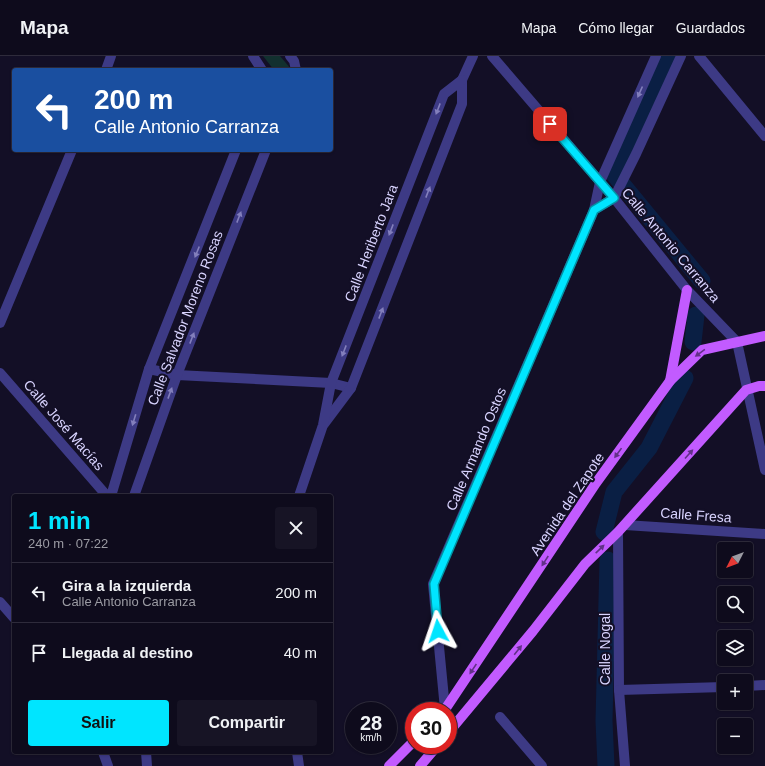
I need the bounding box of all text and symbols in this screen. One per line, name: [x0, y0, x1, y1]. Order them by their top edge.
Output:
text: Mapa: [20, 17, 69, 38]
text: Mapa: [521, 20, 556, 36]
text: Cómo llegar: [578, 20, 654, 36]
text: Guardados: [676, 20, 745, 36]
icon: left: [28, 84, 80, 136]
text: 200 m: [94, 84, 173, 115]
one-way arrow: [637, 86, 643, 97]
one-way arrow: [434, 103, 440, 115]
pin: [533, 107, 567, 141]
icon: arrive: [539, 113, 561, 135]
text: Calle Antonio Carranza: [94, 117, 279, 137]
street label: Calle Heriberto Jara: [341, 182, 401, 304]
street label: Calle Antonio Carranza: [619, 185, 724, 305]
one-way arrow: [425, 186, 431, 197]
one-way arrow: [236, 212, 242, 223]
one-way arrow: [387, 224, 393, 236]
street label: Calle Salvador Moreno Rosas: [144, 228, 226, 408]
one-way arrow: [193, 246, 199, 258]
one-way arrow: [378, 307, 384, 319]
one-way arrow: [189, 332, 195, 344]
one-way arrow: [340, 346, 346, 358]
one-way arrow: [695, 349, 706, 357]
street label: Calle José Macías: [20, 377, 108, 473]
street label: Calle Armando Ostos: [443, 385, 509, 513]
one-way arrow: [168, 387, 174, 399]
one-way arrow: [131, 414, 137, 426]
one-way arrow: [614, 447, 622, 458]
street label: Avenida del Zapote: [527, 449, 607, 558]
one-way arrow: [684, 449, 694, 459]
street label: Calle Fresa: [660, 505, 732, 525]
text: 1 min: [28, 507, 91, 534]
button: close: [275, 507, 317, 549]
text: 240 m · 07:22: [28, 536, 108, 551]
north arrow: [717, 542, 753, 578]
map controls: [717, 542, 753, 754]
one-way arrow: [595, 544, 605, 554]
one-way arrow: [542, 555, 549, 566]
text: Gira a la izquierda: [62, 577, 191, 594]
icon: left: [28, 582, 50, 604]
text: 200 m: [275, 584, 317, 601]
button: search: [717, 586, 753, 622]
text: Calle Antonio Carranza: [62, 594, 196, 609]
position arrow: [417, 610, 459, 652]
street label: Calle Nogal: [597, 613, 613, 685]
button: layers: [717, 630, 753, 666]
icon: arrive: [28, 642, 50, 664]
text: Llegada al destino: [62, 644, 193, 661]
text: 40 m: [284, 644, 317, 661]
one-way arrow: [514, 644, 523, 655]
one-way arrow: [469, 663, 477, 674]
button: +: [717, 674, 753, 710]
button: Salir: [28, 700, 169, 746]
button: Compartir: [177, 700, 317, 746]
speed limit sign: 30: [405, 702, 457, 754]
text: 28: [360, 712, 382, 734]
button: −: [717, 718, 753, 754]
text: km/h: [360, 732, 382, 743]

